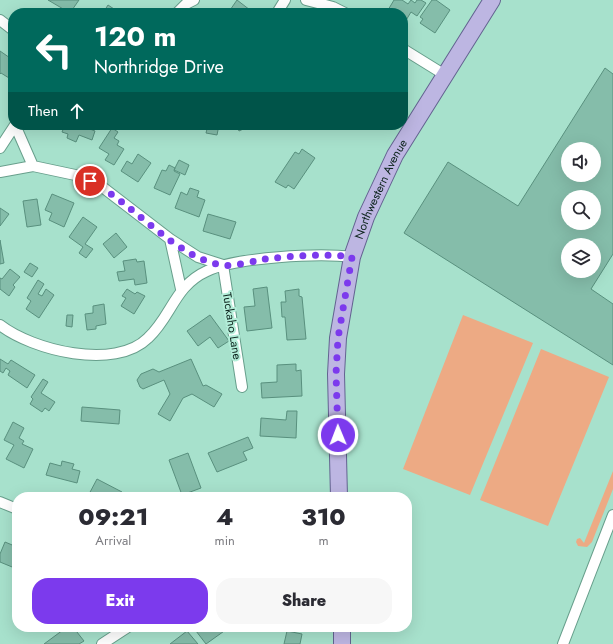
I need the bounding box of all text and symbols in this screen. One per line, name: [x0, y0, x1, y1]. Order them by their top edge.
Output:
text: 120 m: [94, 16, 177, 57]
icon: left: [28, 24, 80, 76]
text: Northridge Drive: [94, 54, 224, 80]
text: Then: [28, 100, 58, 122]
icon: ahead: [66, 100, 88, 122]
street label: Northwestern Avenue: [350, 136, 412, 242]
map controls: [561, 142, 601, 278]
button: sound: [561, 142, 601, 182]
pin: [73, 164, 107, 198]
icon: arrive: [79, 170, 101, 192]
button: search: [561, 190, 601, 230]
button: layers: [561, 238, 601, 278]
street label: Tuckaho Lane: [218, 291, 246, 361]
position arrow: [317, 414, 359, 456]
text: 09:21: [78, 499, 148, 534]
text: 4: [216, 499, 234, 534]
text: 310: [301, 499, 346, 534]
text: Arrival: [95, 531, 131, 550]
text: min: [215, 531, 235, 550]
text: m: [318, 531, 329, 550]
button: Exit: [32, 578, 208, 624]
button: Share: [216, 578, 392, 624]

